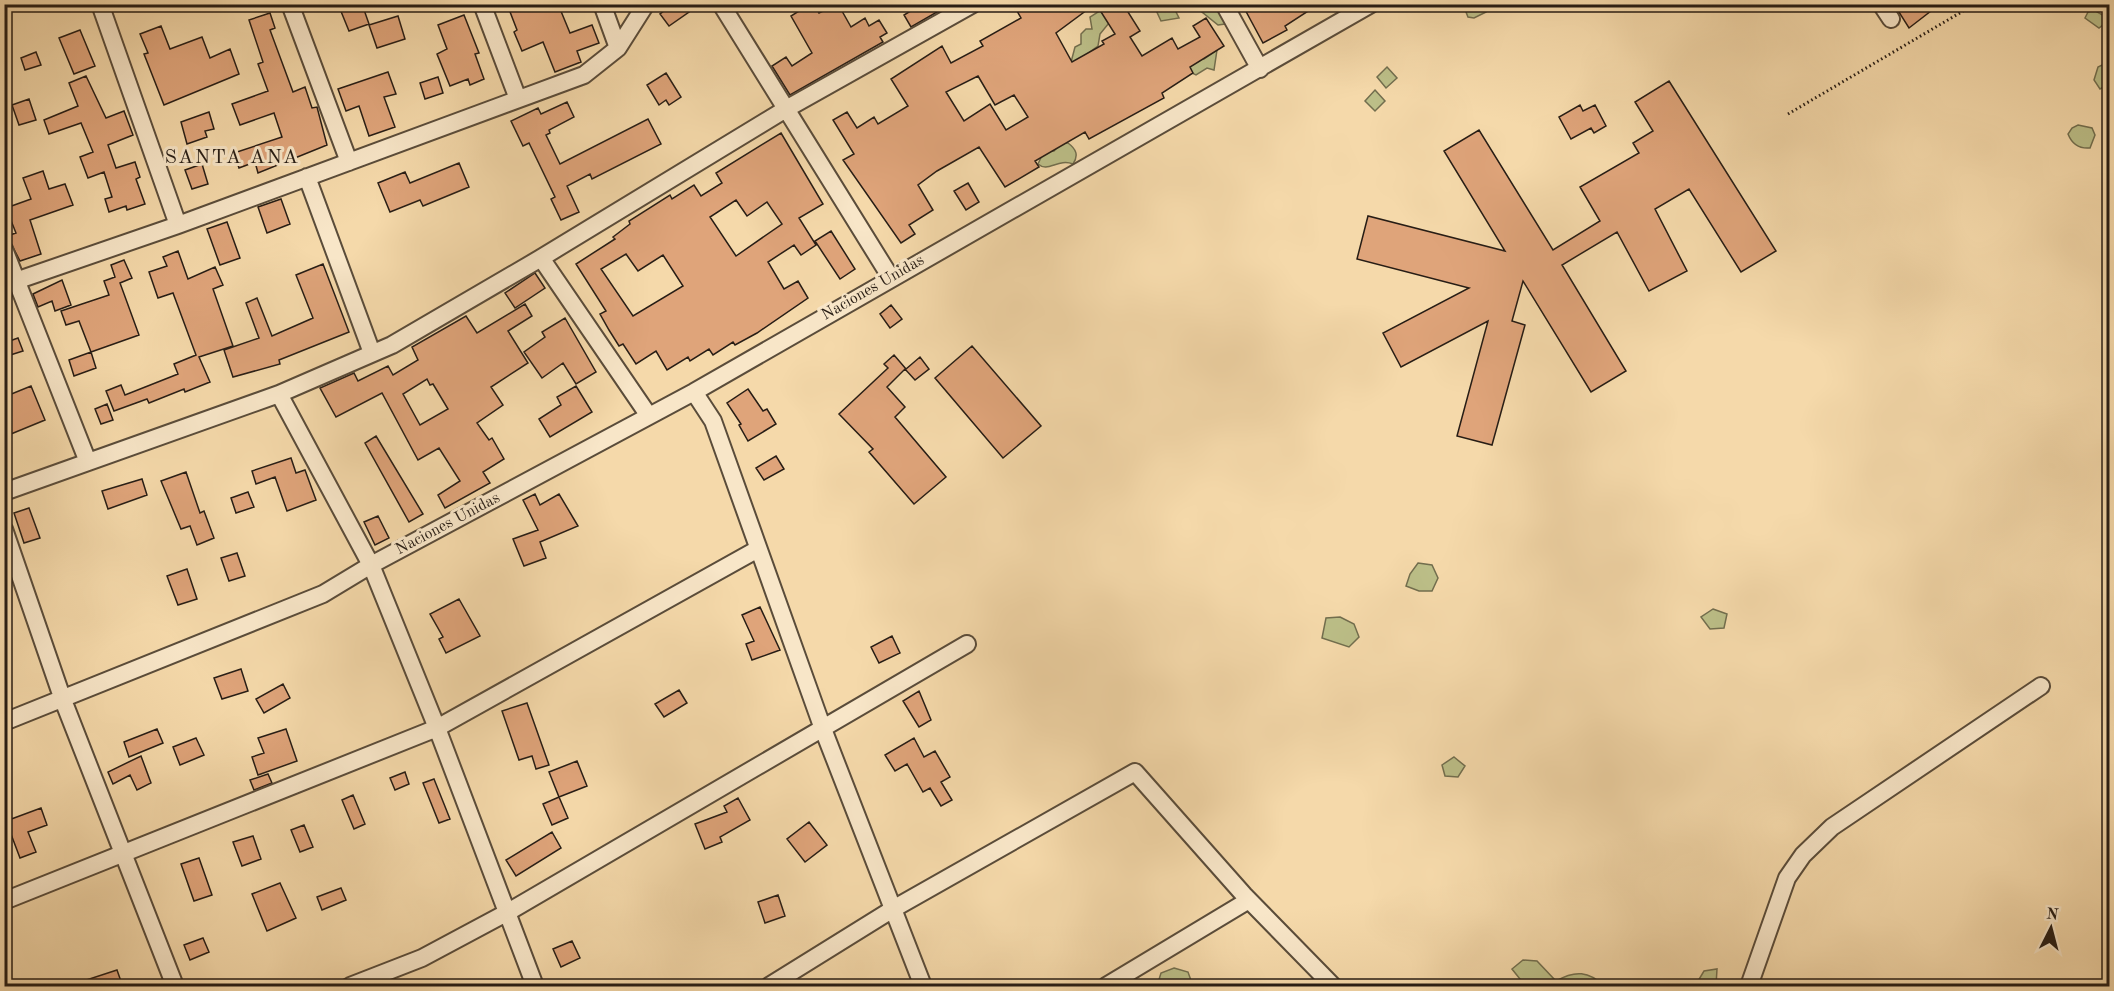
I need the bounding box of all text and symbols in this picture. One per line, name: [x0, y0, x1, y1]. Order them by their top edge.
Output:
district label: SANTA ANA: [165, 148, 299, 168]
street label: Naciones Unidas: [819, 252, 927, 324]
street label: Naciones Unidas: [393, 490, 503, 558]
north arrow: [2021, 898, 2081, 958]
text: N: [2045, 906, 2060, 924]

